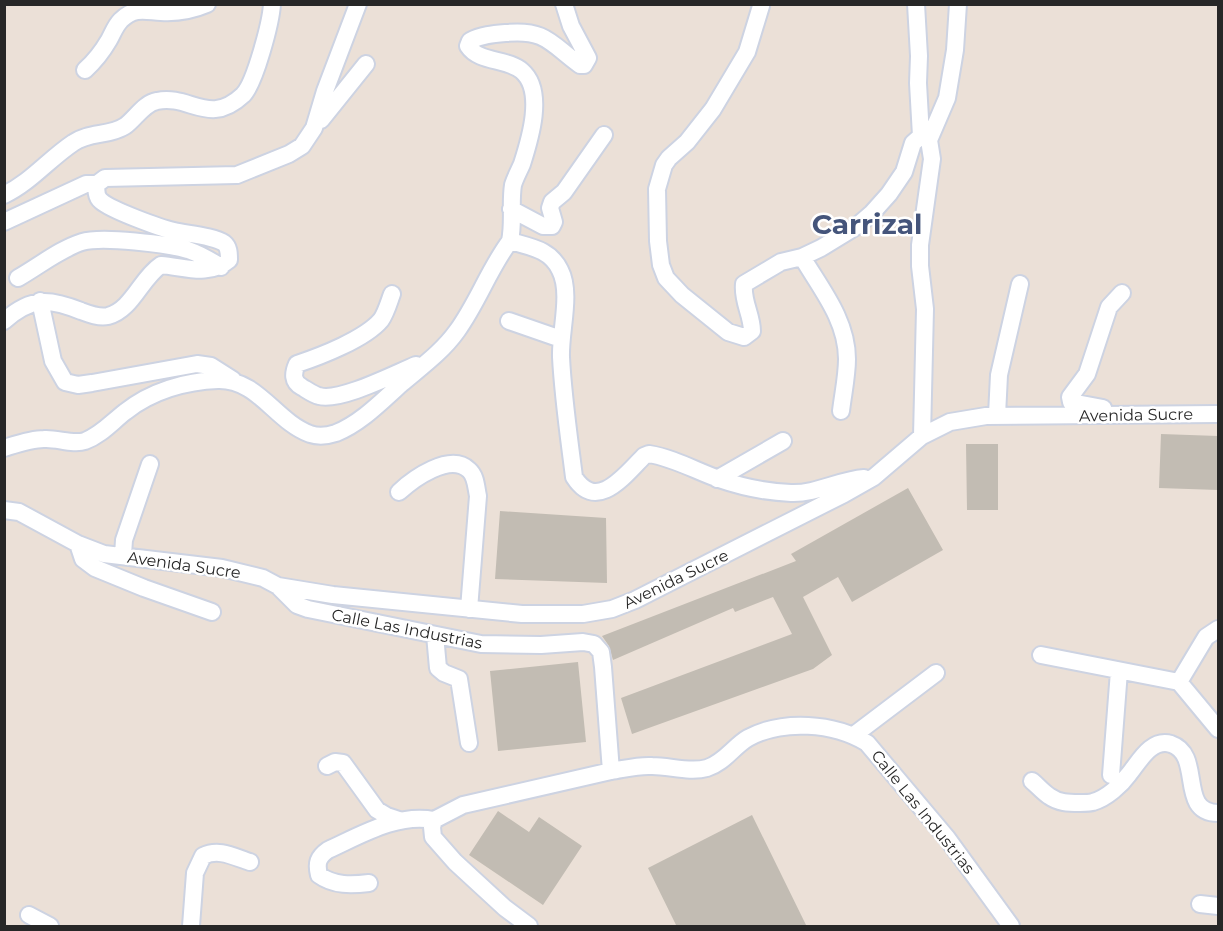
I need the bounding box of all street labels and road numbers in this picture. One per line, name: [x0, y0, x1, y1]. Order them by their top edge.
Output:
street label: Avenida Sucre: [1079, 405, 1193, 425]
street label: Avenida Sucre: [620, 545, 732, 613]
street label: Avenida Sucre: [126, 548, 242, 582]
street label: Calle Las Industrias: [330, 605, 484, 653]
street label: Calle Las Industrias: [867, 746, 979, 878]

